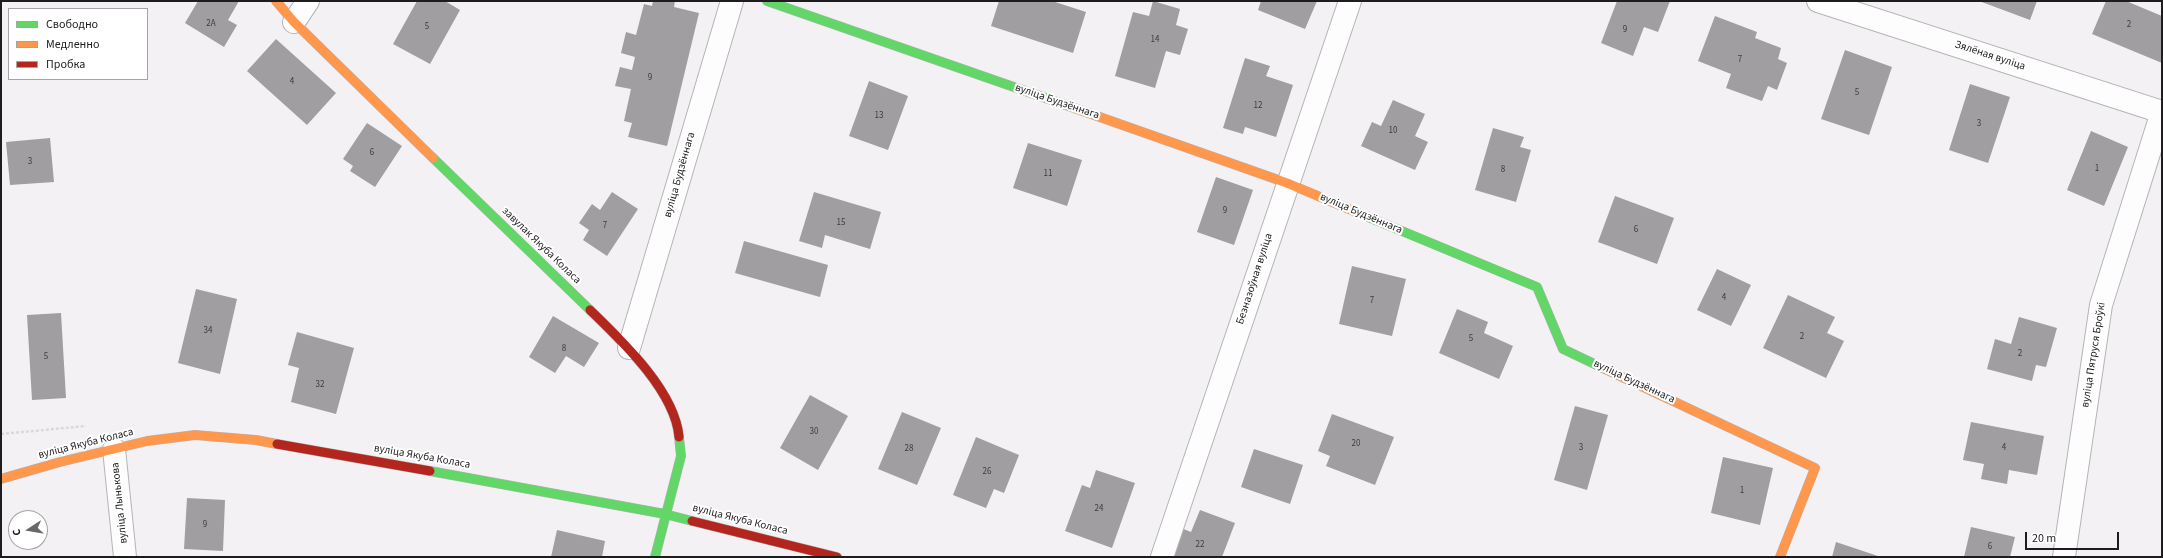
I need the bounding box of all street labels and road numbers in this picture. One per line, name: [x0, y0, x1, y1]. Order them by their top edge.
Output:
street label: Зялёная вуліца: [1953, 38, 2027, 74]
street label: вуліца Будзённага: [1013, 81, 1101, 123]
street label: вуліца Будзённага: [661, 131, 699, 219]
street label: вуліца Будзённага: [1318, 191, 1404, 237]
street label: завулак Якуба Коласа: [499, 205, 583, 287]
street label: Безназоўная вуліца: [1234, 232, 1276, 326]
street label: вуліца Пятруся Броўкі: [2079, 301, 2109, 409]
street label: вуліца Будзённага: [1591, 357, 1677, 407]
street label: вуліца Якуба Коласа: [37, 426, 135, 462]
street label: вуліца Якуба Коласа: [373, 442, 471, 472]
street label: вуліца Лынькова: [109, 462, 131, 544]
street label: вуліца Якуба Коласа: [691, 502, 789, 538]

